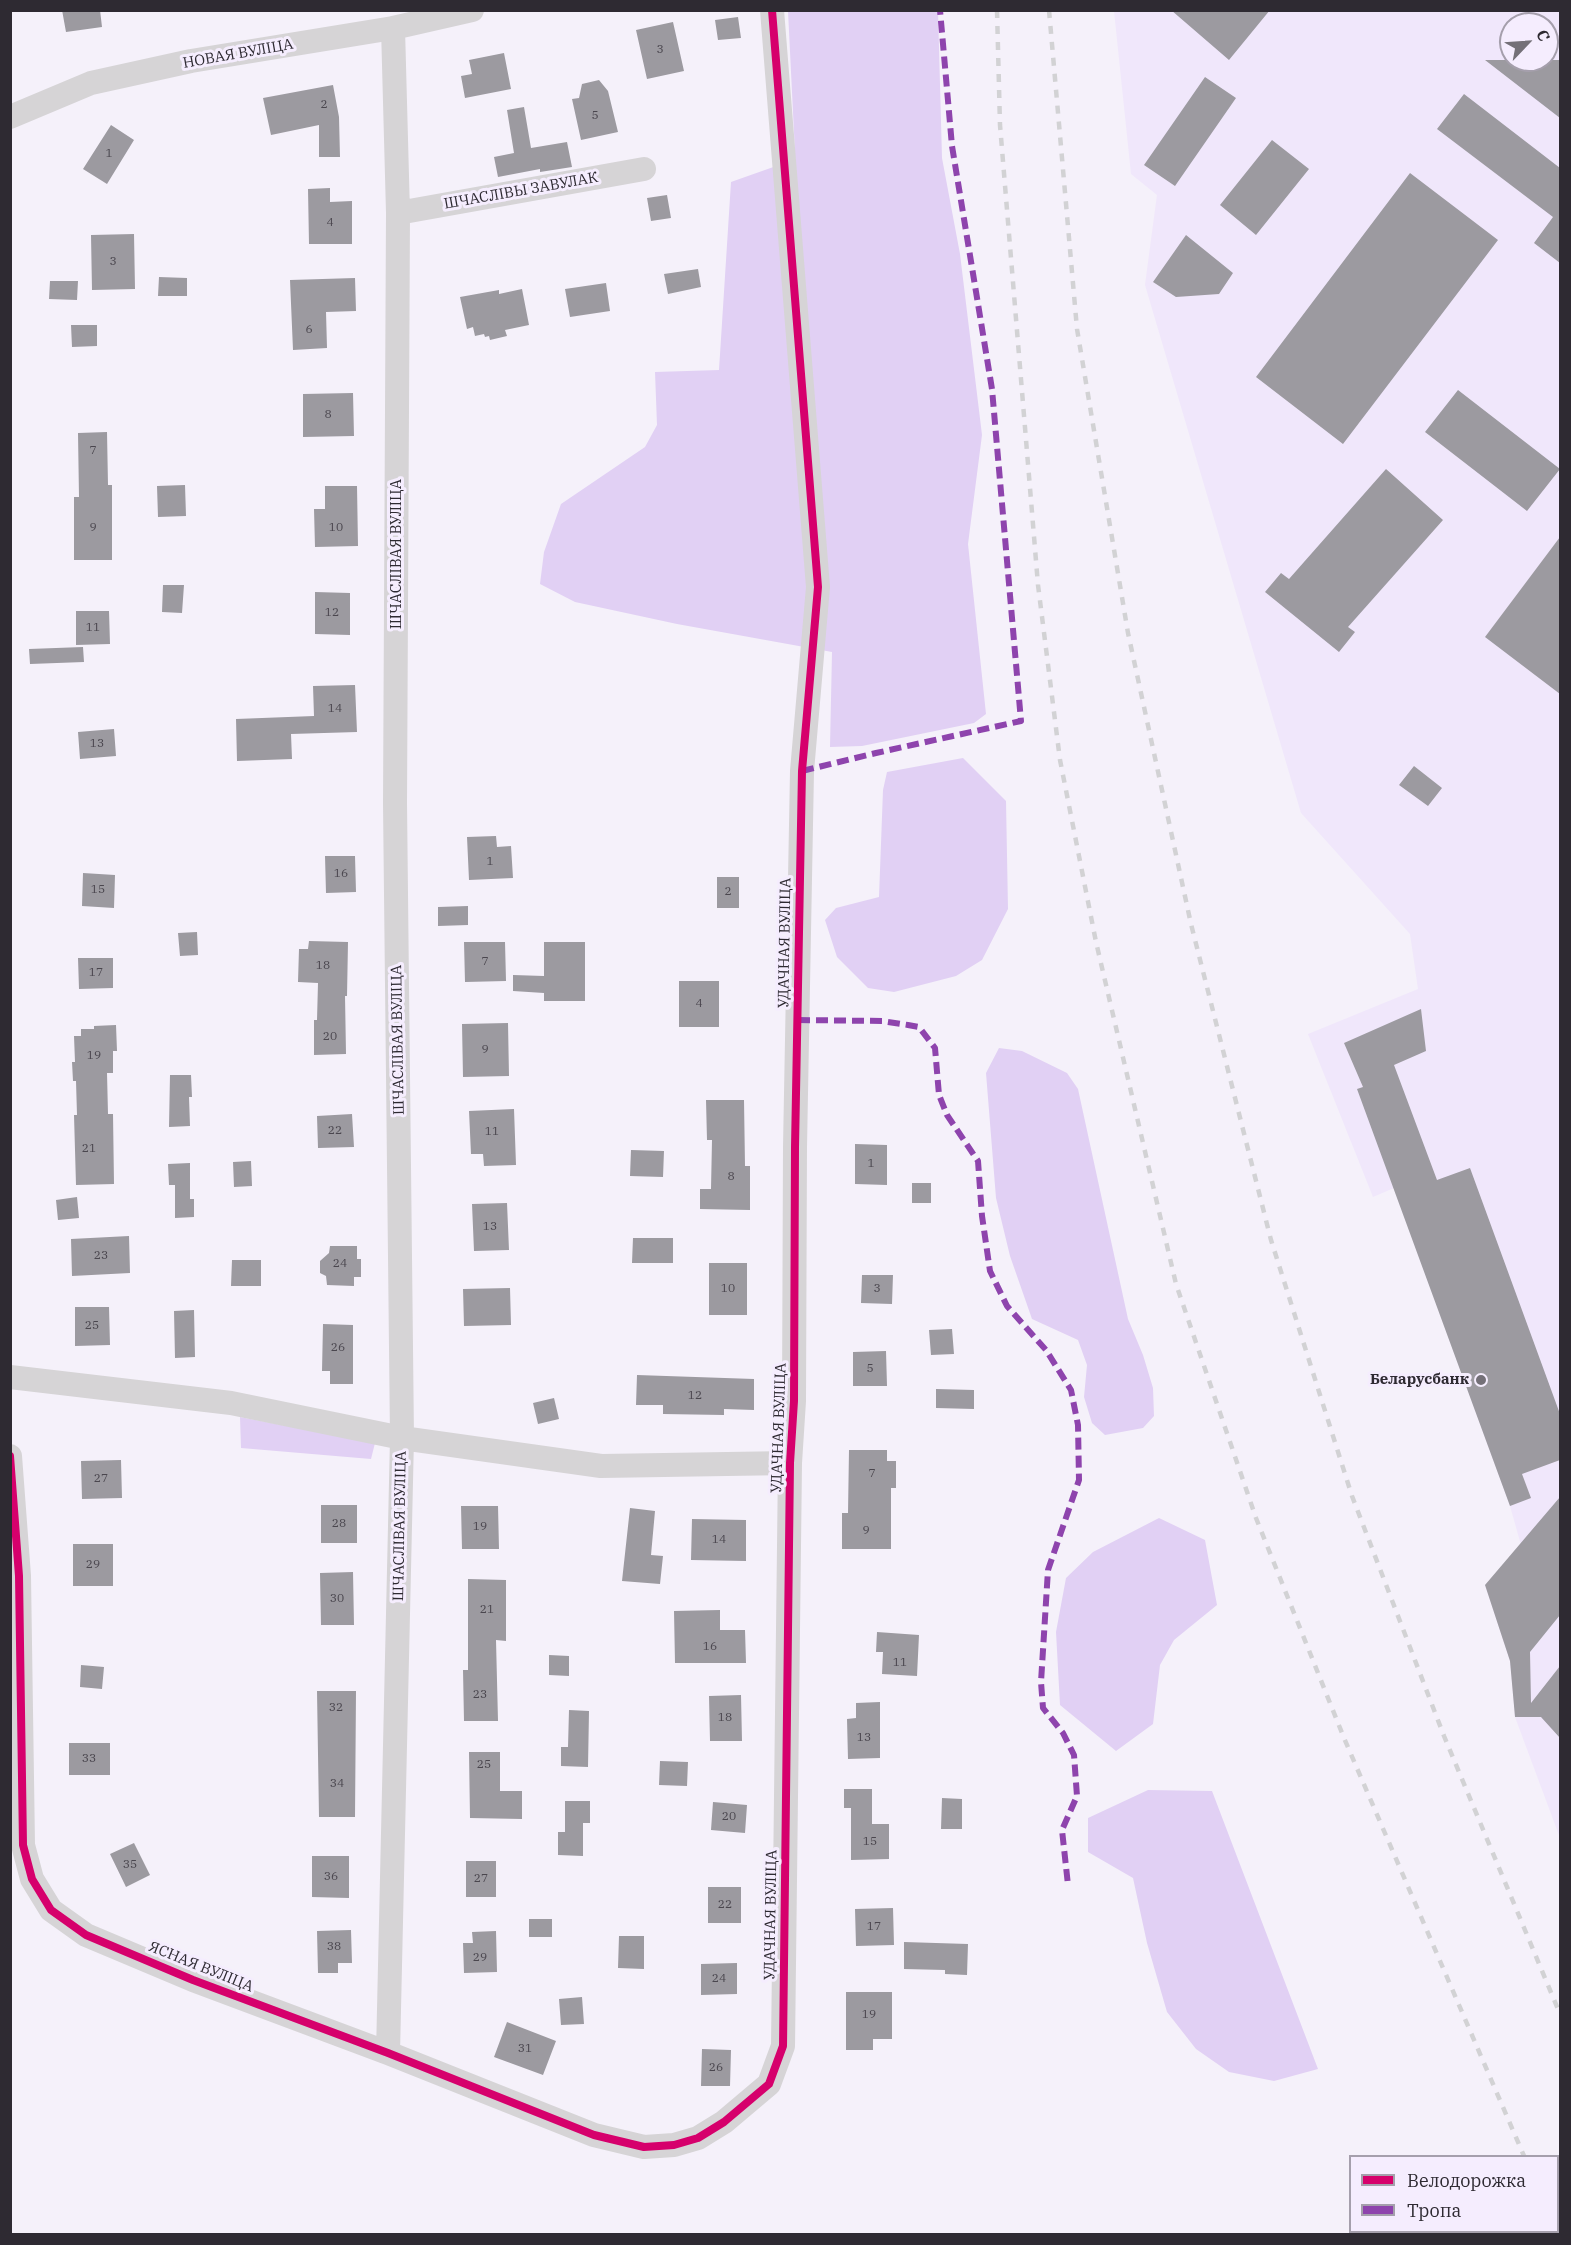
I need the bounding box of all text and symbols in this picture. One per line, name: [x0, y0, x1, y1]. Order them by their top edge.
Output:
north arrow: [1499, 12, 1559, 72]
text: С: [1532, 26, 1555, 44]
street label: НОВАЯ ВУЛІЦА: [181, 35, 295, 73]
house number: 3: [656, 43, 664, 57]
house number: 2: [320, 98, 328, 112]
house number: 5: [591, 109, 599, 123]
house number: 1: [105, 147, 113, 161]
street label: ШЧАСЛІВЫ ЗАВУЛАК: [443, 169, 599, 213]
house number: 4: [326, 216, 334, 230]
house number: 3: [109, 255, 117, 269]
house number: 6: [305, 323, 313, 337]
house number: 8: [324, 408, 332, 422]
house number: 7: [89, 444, 97, 458]
street label: ШЧАСЛІВАЯ ВУЛІЦА: [388, 479, 406, 629]
house number: 9: [89, 521, 97, 535]
house number: 10: [329, 521, 343, 535]
house number: 12: [325, 606, 339, 620]
house number: 11: [86, 621, 100, 635]
house number: 14: [328, 702, 342, 716]
house number: 13: [90, 737, 104, 751]
house number: 1: [486, 855, 494, 869]
house number: 16: [334, 867, 348, 881]
street label: УДАЧНАЯ ВУЛІЦА: [775, 878, 795, 1008]
house number: 15: [91, 883, 105, 897]
house number: 2: [724, 885, 732, 899]
house number: 7: [481, 955, 489, 969]
house number: 18: [316, 959, 330, 973]
street label: ШЧАСЛІВАЯ ВУЛІЦА: [388, 965, 408, 1115]
house number: 17: [89, 966, 103, 980]
house number: 4: [695, 997, 703, 1011]
house number: 20: [323, 1030, 337, 1044]
house number: 9: [481, 1043, 489, 1057]
house number: 19: [87, 1049, 101, 1063]
house number: 22: [328, 1124, 342, 1138]
house number: 11: [485, 1125, 499, 1139]
house number: 21: [82, 1142, 96, 1156]
house number: 1: [867, 1157, 875, 1171]
house number: 8: [727, 1170, 735, 1184]
house number: 13: [483, 1220, 497, 1234]
house number: 23: [94, 1249, 108, 1263]
house number: 24: [333, 1257, 347, 1271]
house number: 10: [721, 1282, 735, 1296]
house number: 3: [873, 1282, 881, 1296]
house number: 25: [85, 1319, 99, 1333]
house number: 26: [331, 1341, 345, 1355]
street label: УДАЧНАЯ ВУЛІЦА: [768, 1362, 790, 1494]
house number: 5: [866, 1362, 874, 1376]
place label: Беларусбанк: [1370, 1371, 1469, 1389]
marker: Беларусбанк: [1474, 1373, 1488, 1387]
house number: 12: [688, 1389, 702, 1403]
street label: ШЧАСЛІВАЯ ВУЛІЦА: [390, 1451, 410, 1601]
house number: 7: [868, 1467, 876, 1481]
house number: 27: [94, 1472, 108, 1486]
house number: 28: [332, 1517, 346, 1531]
house number: 19: [473, 1520, 487, 1534]
house number: 9: [862, 1524, 870, 1538]
house number: 14: [712, 1533, 726, 1547]
house number: 29: [86, 1558, 100, 1572]
house number: 30: [330, 1592, 344, 1606]
house number: 21: [480, 1603, 494, 1617]
house number: 16: [703, 1640, 717, 1654]
house number: 11: [893, 1656, 907, 1670]
house number: 23: [473, 1688, 487, 1702]
house number: 32: [329, 1701, 343, 1715]
house number: 18: [718, 1711, 732, 1725]
house number: 13: [857, 1731, 871, 1745]
house number: 33: [82, 1752, 96, 1766]
house number: 25: [477, 1758, 491, 1772]
house number: 34: [330, 1777, 344, 1791]
house number: 20: [722, 1810, 736, 1824]
house number: 15: [863, 1835, 877, 1849]
street label: УДАЧНАЯ ВУЛІЦА: [761, 1850, 781, 1980]
house number: 35: [123, 1858, 137, 1872]
house number: 36: [324, 1870, 338, 1884]
house number: 27: [474, 1872, 488, 1886]
house number: 22: [718, 1898, 732, 1912]
house number: 17: [867, 1920, 881, 1934]
street label: ЯСНАЯ ВУЛІЦА: [146, 1938, 256, 1996]
house number: 38: [327, 1940, 341, 1954]
house number: 29: [473, 1951, 487, 1965]
house number: 24: [712, 1972, 726, 1986]
house number: 19: [862, 2008, 876, 2022]
house number: 31: [518, 2042, 532, 2056]
house number: 26: [709, 2061, 723, 2075]
legend: [1349, 2155, 1559, 2233]
text: Велодорожка: [1407, 2169, 1526, 2192]
text: Тропа: [1407, 2199, 1461, 2222]

